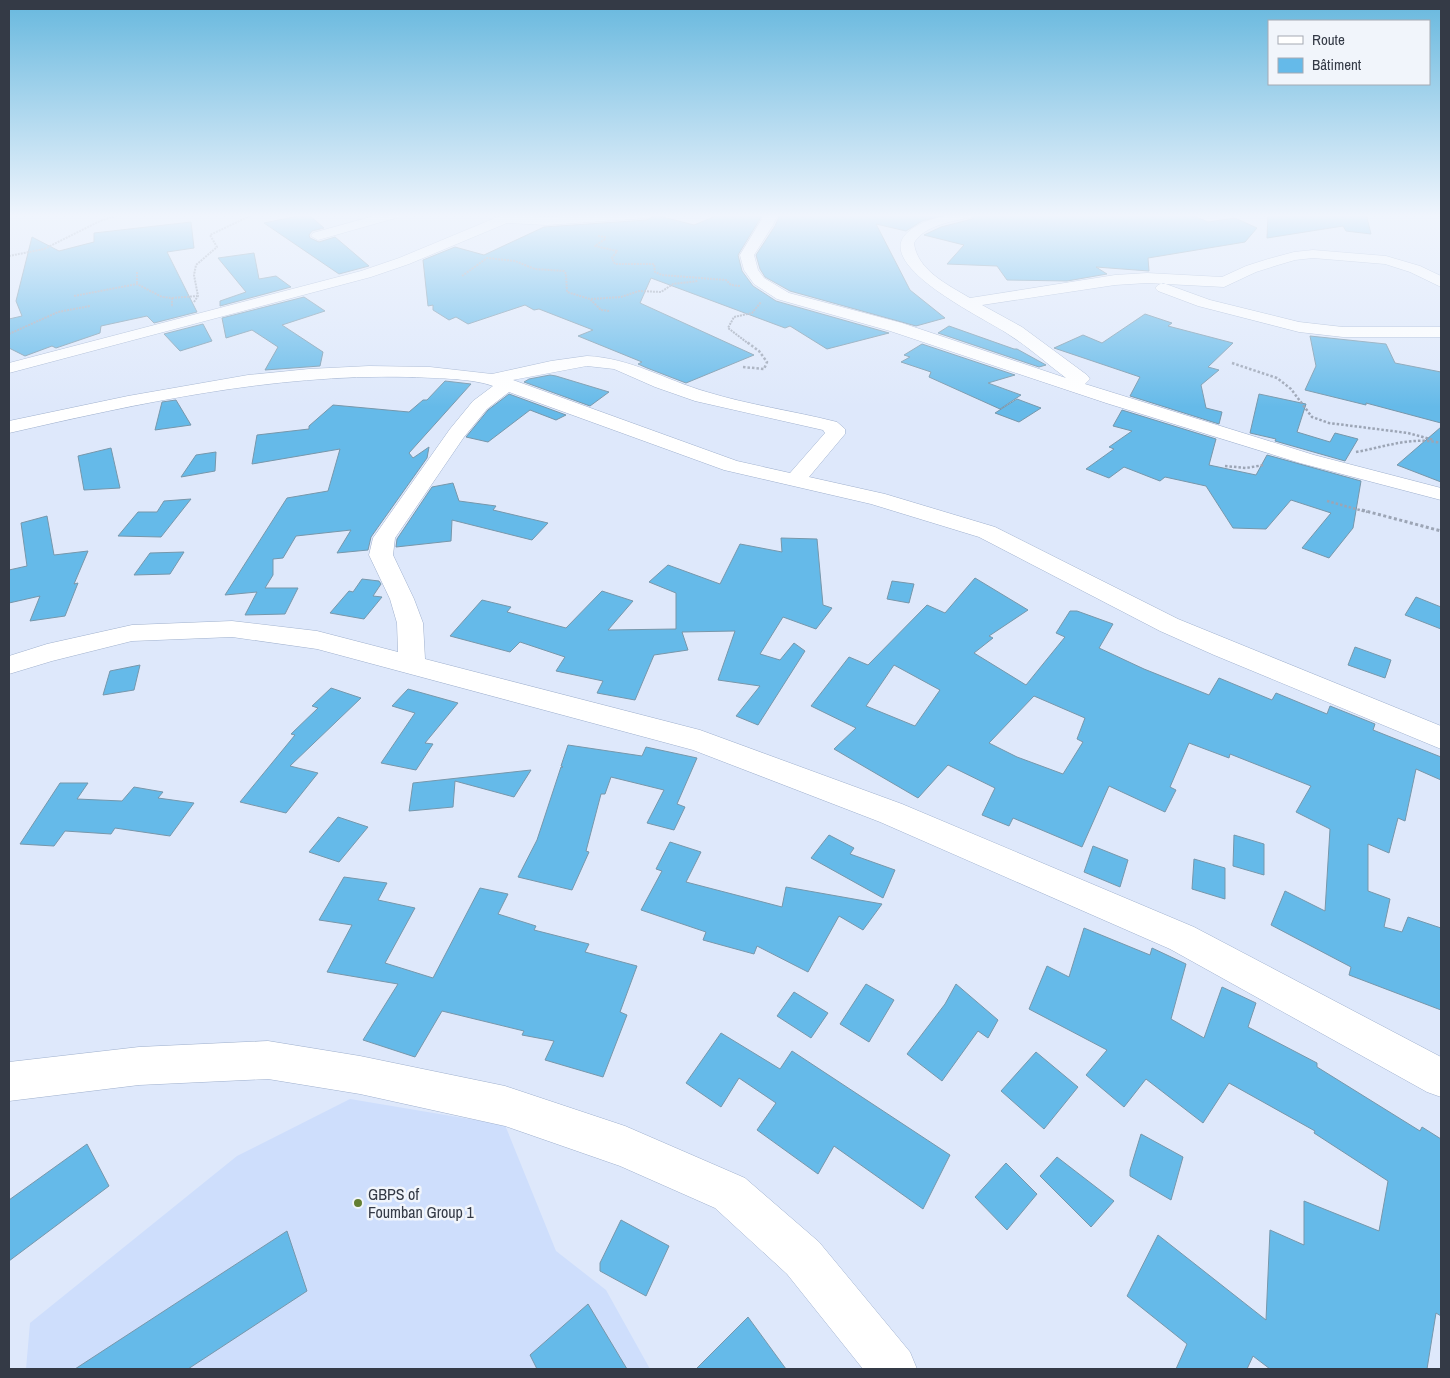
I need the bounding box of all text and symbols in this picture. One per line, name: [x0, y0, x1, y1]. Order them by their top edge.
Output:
legend: [1268, 20, 1430, 85]
text: Route: [1312, 29, 1345, 50]
text: Bâtiment: [1312, 54, 1362, 75]
place label: GBPS of Foumban Group 1: [368, 1183, 475, 1223]
marker: GBPS of Foumban Group 1: [352, 1197, 364, 1209]

